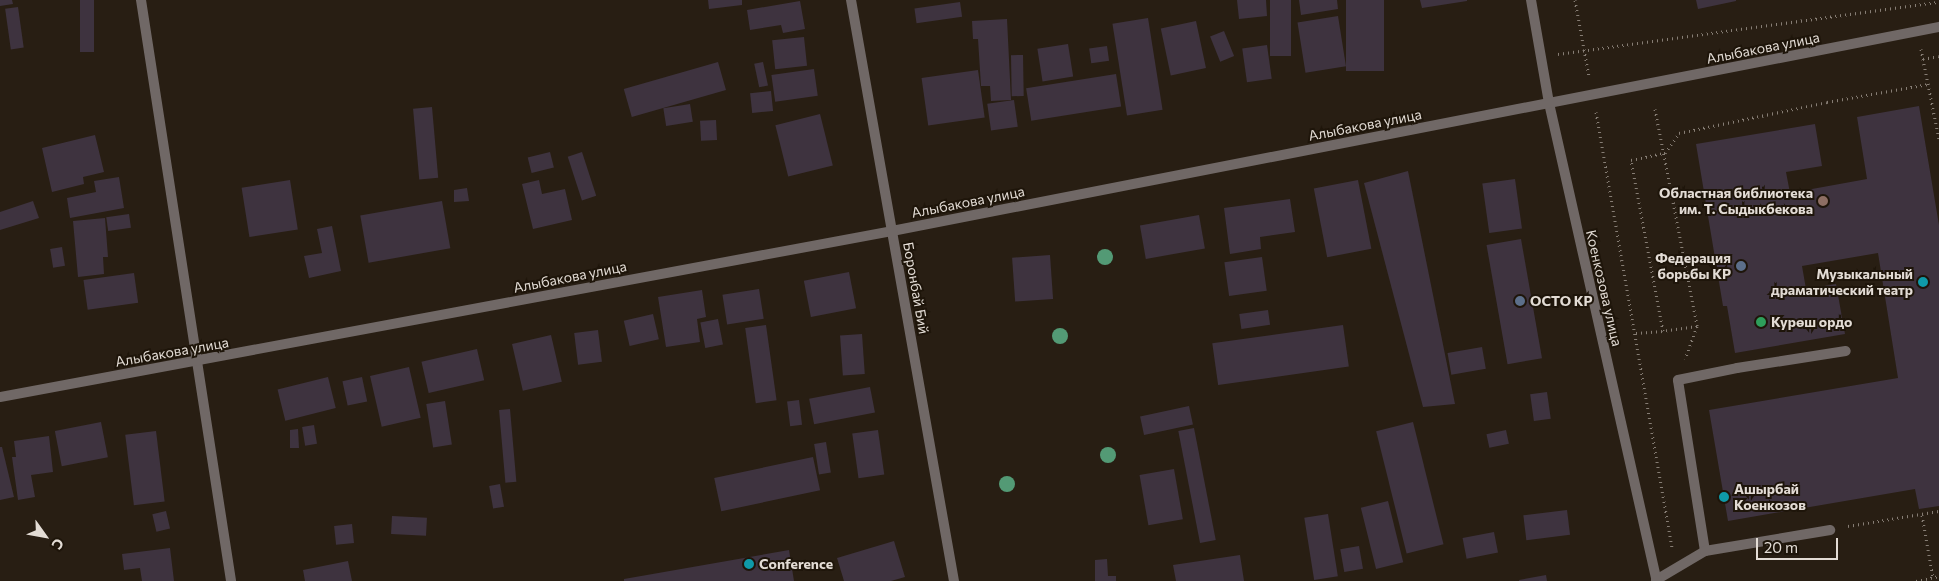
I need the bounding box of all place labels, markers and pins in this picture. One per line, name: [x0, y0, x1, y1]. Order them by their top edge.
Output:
place label: Областная библиотека им. Т. Сыдыкбекова: [1659, 185, 1813, 218]
marker: Областная библиотека им. Т. Сыдыкбекова: [1817, 195, 1829, 207]
place label: Федерация борьбы КР: [1655, 250, 1731, 282]
marker: Федерация борьбы КР: [1735, 260, 1747, 272]
place label: Музыкальный драматический театр: [1771, 266, 1913, 298]
marker: Музыкальный драматический театр: [1917, 276, 1929, 288]
place label: ОСТО КР: [1530, 293, 1593, 309]
marker: ОСТО КР: [1514, 295, 1526, 307]
place label: Курөш ордо: [1771, 314, 1852, 330]
marker: Курөш ордо: [1755, 316, 1767, 328]
place label: Ашырбай Коенкозов: [1734, 481, 1806, 514]
marker: Ашырбай Коенкозов: [1718, 491, 1730, 503]
place label: Conference: [759, 556, 833, 572]
marker: Conference: [743, 558, 755, 570]

